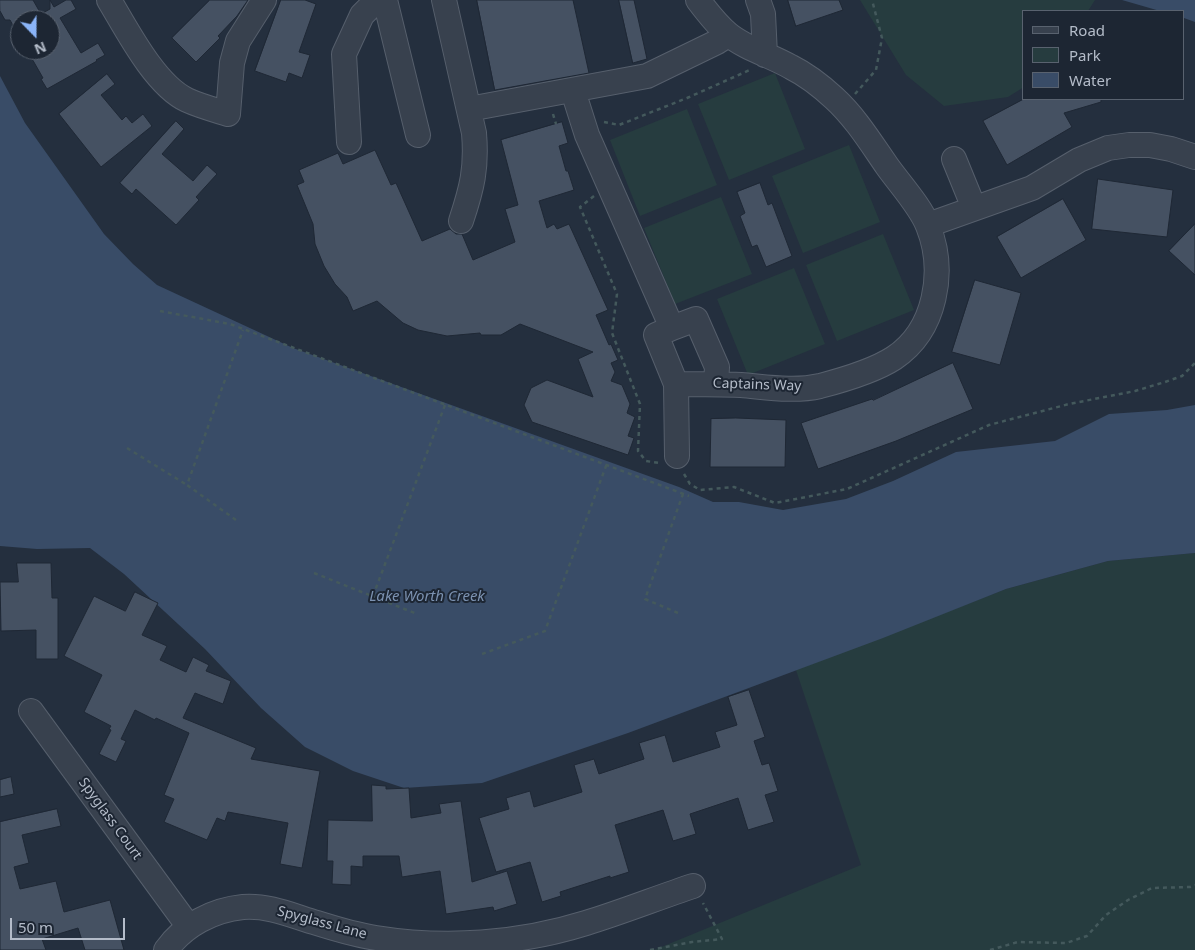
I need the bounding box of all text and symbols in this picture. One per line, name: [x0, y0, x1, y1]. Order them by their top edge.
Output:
north arrow: [10, 10, 60, 60]
legend: [1022, 10, 1185, 100]
text: Road: [1069, 20, 1105, 40]
text: N: [32, 37, 49, 59]
text: Park: [1069, 45, 1101, 65]
text: Water: [1069, 70, 1111, 90]
street label: Captains Way: [712, 375, 802, 395]
water label: Lake Worth Creek: [369, 588, 485, 606]
street label: Spyglass Court: [75, 775, 145, 863]
street label: Spyglass Lane: [275, 903, 369, 943]
scale bar: [12, 908, 128, 940]
text: 50 m: [18, 917, 53, 937]

